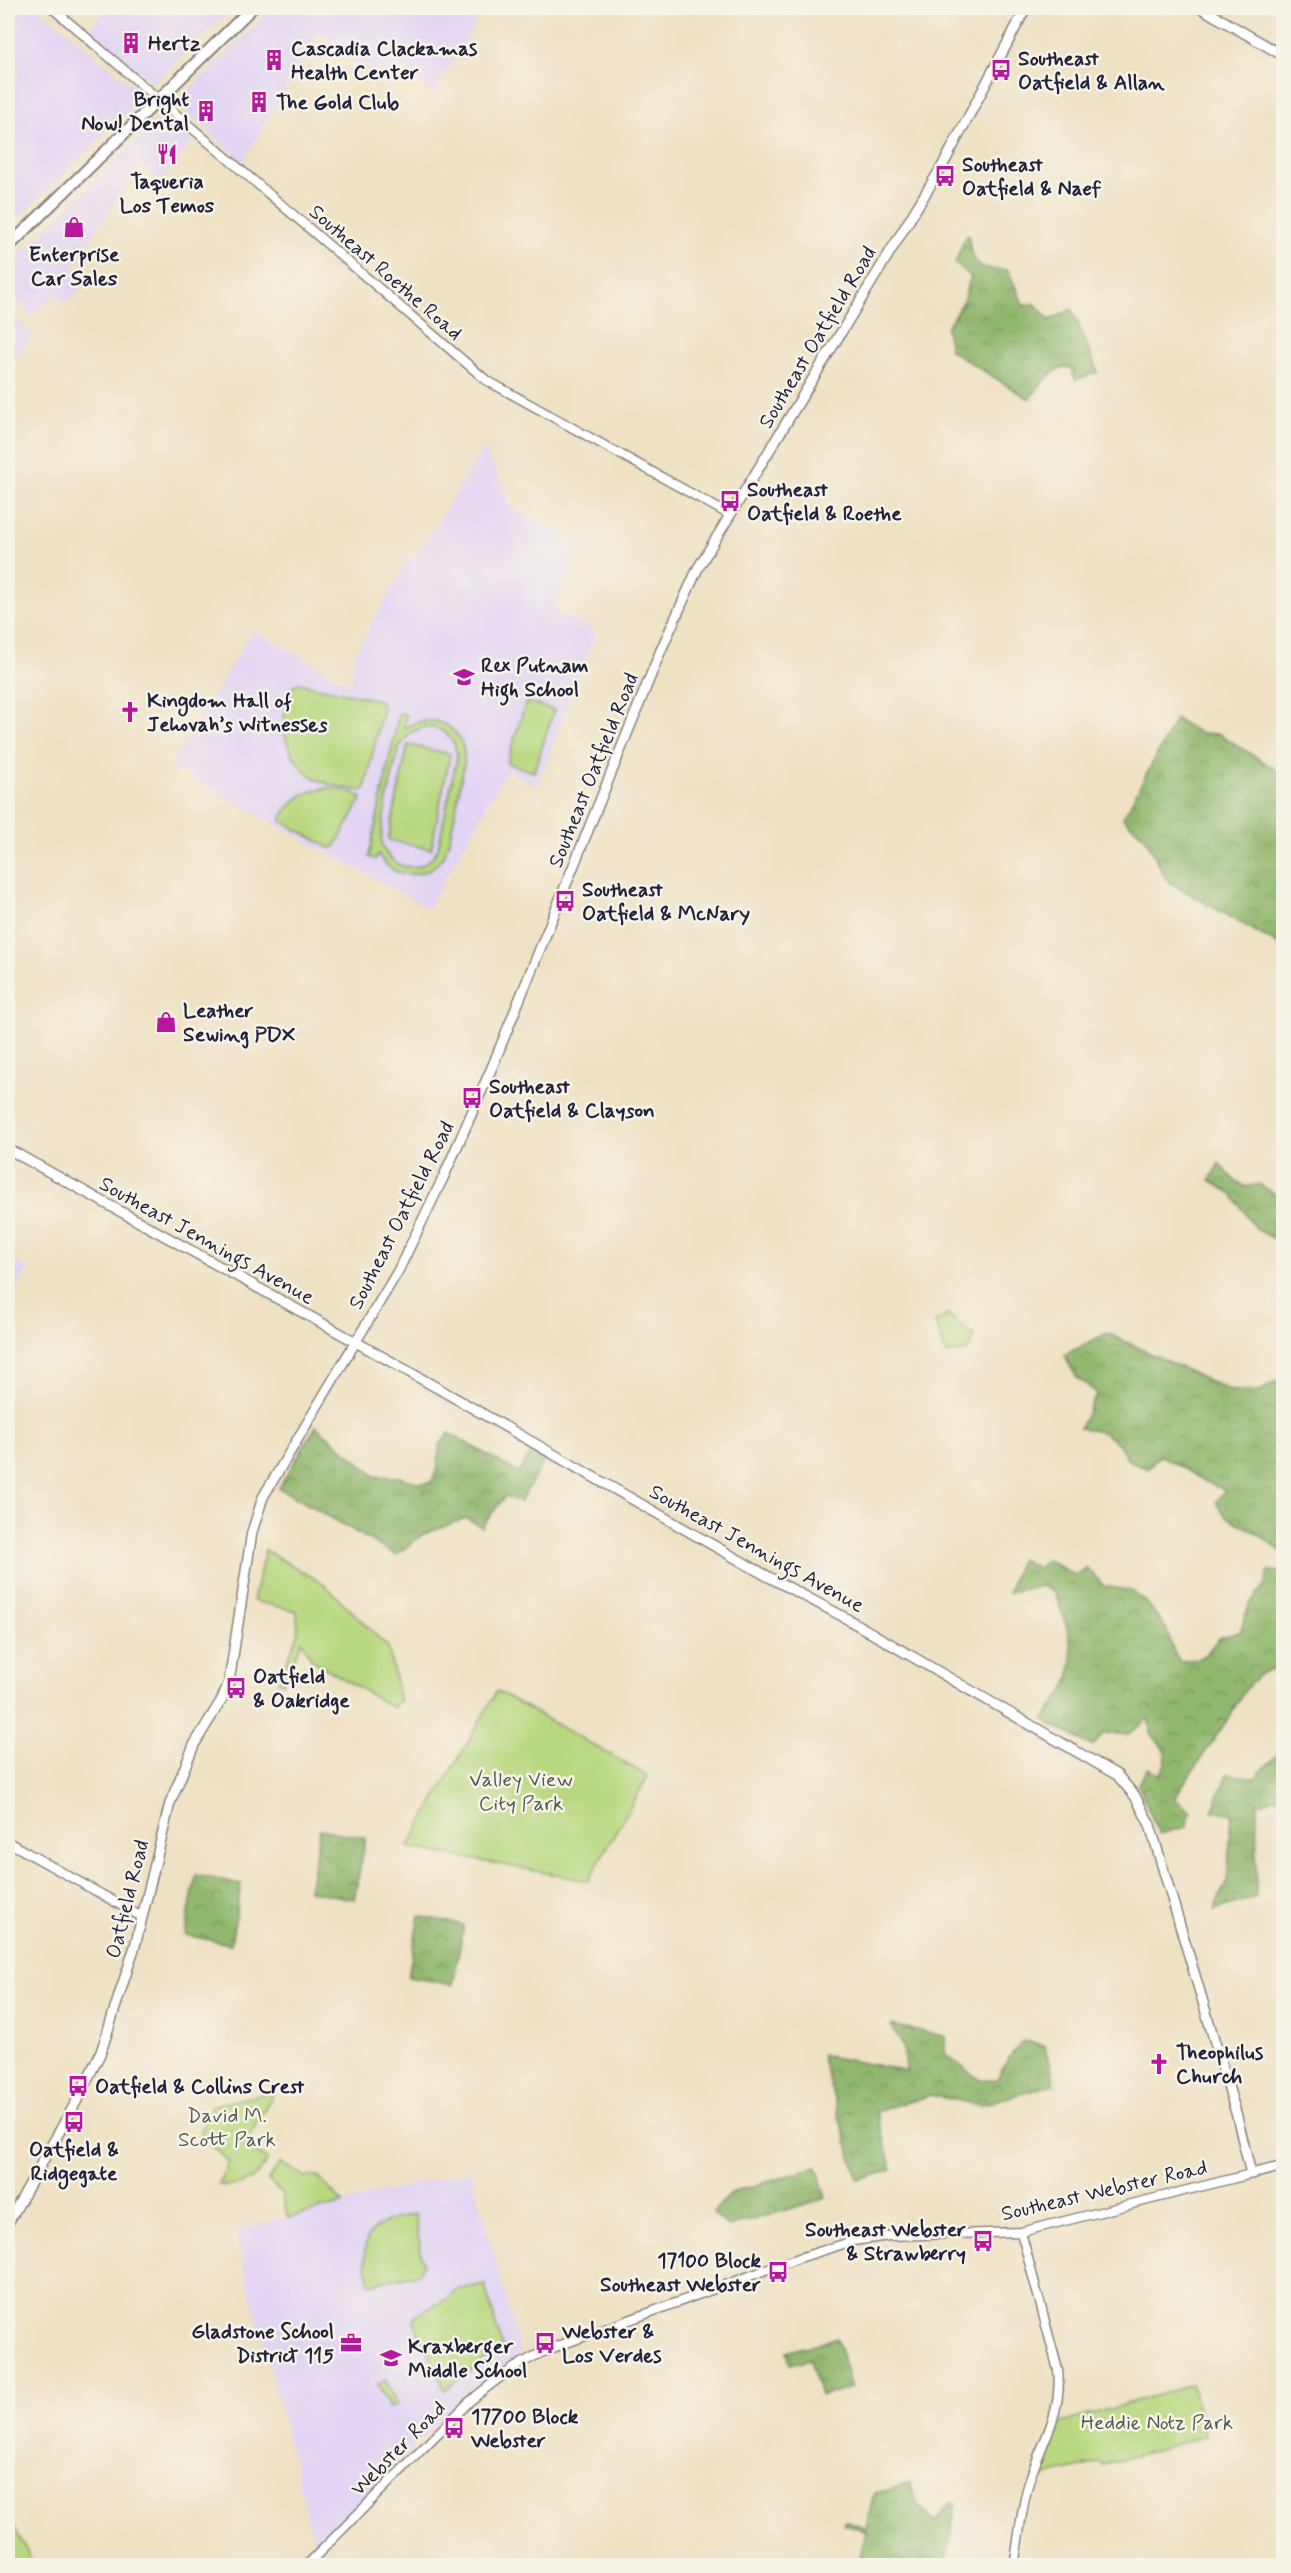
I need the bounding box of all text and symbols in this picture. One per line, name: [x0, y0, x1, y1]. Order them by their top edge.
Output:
place label: Hertz: [148, 30, 201, 58]
building icon: Hertz: [119, 31, 143, 55]
place label: Cascadia Clackamas Health Center: [291, 35, 478, 87]
place label: Southeast Oatfield & Allan: [1018, 45, 1165, 97]
building icon: Cascadia Clackamas Health Center: [262, 48, 286, 72]
bus stop icon: Southeast Oatfield & Allan: [989, 58, 1013, 82]
place label: Bright Now! Dental: [81, 86, 189, 138]
place label: The Gold Club: [276, 89, 399, 117]
building icon: The Gold Club: [247, 90, 271, 114]
building icon: Bright Now! Dental: [194, 99, 218, 123]
restaurant icon: Taqueria Los Temos: [155, 142, 179, 166]
place label: Southeast Oatfield & Naef: [962, 151, 1102, 203]
bus stop icon: Southeast Oatfield & Naef: [933, 164, 957, 188]
place label: Taqueria Los Temos: [120, 168, 215, 220]
street label: Southeast Roethe Road: [303, 198, 468, 347]
shop icon: Enterprise Car Sales: [62, 215, 86, 239]
place label: Enterprise Car Sales: [29, 241, 120, 293]
street label: Southeast Oatfield Road: [752, 241, 883, 434]
place label: Southeast Oatfield & Roethe: [747, 476, 902, 528]
bus stop icon: Southeast Oatfield & Roethe: [718, 489, 742, 513]
place label: Rex Putnam High School: [481, 652, 589, 706]
school or university icon: Rex Putnam High School: [452, 665, 476, 689]
street label: Southeast Oatfield Road: [542, 669, 646, 872]
place label: Kingdom Hall of Jehovah’s Witnesses: [147, 687, 328, 739]
church icon: Kingdom Hall of Jehovah’s Witnesses: [118, 700, 142, 724]
place label: Southeast Oatfield & McNary: [582, 876, 750, 928]
bus stop icon: Southeast Oatfield & McNary: [553, 889, 577, 913]
place label: Leather Sewing PDX: [183, 997, 295, 1049]
shop icon: Leather Sewing PDX: [154, 1010, 178, 1034]
place label: Southeast Oatfield & Clayson: [489, 1073, 655, 1125]
bus stop icon: Southeast Oatfield & Clayson: [460, 1086, 484, 1110]
street label: Southeast Oatfield Road: [342, 1117, 462, 1314]
street label: Southeast Jennings Avenue: [93, 1170, 319, 1313]
street label: Southeast Jennings Avenue: [643, 1478, 869, 1621]
place label: Oatfield & Oakridge: [253, 1663, 350, 1715]
bus stop icon: Oatfield & Oakridge: [224, 1676, 248, 1700]
park label: Valley View City Park: [469, 1766, 573, 1818]
street label: Oatfield Road: [100, 1837, 156, 1962]
place label: Theophilus Church: [1176, 2039, 1264, 2091]
church icon: Theophilus Church: [1147, 2052, 1171, 2076]
place label: Oatfield & Collins Crest: [95, 2073, 305, 2101]
bus stop icon: Oatfield & Collins Crest: [66, 2074, 90, 2098]
park label: David M. Scott Park: [178, 2102, 276, 2154]
bus stop icon: Oatfield & Ridgegate: [62, 2110, 86, 2134]
place label: Oatfield & Ridgegate: [29, 2136, 119, 2190]
street label: Southeast Webster Road: [999, 2154, 1210, 2228]
place label: Southeast Webster & Strawberry: [805, 2216, 966, 2268]
bus stop icon: Southeast Webster & Strawberry: [971, 2229, 995, 2253]
place label: 17100 Block Southeast Webster: [600, 2247, 761, 2299]
bus stop icon: 17100 Block Southeast Webster: [766, 2260, 790, 2284]
place label: Gladstone School District 115: [191, 2318, 334, 2370]
place label: Webster & Los Verdes: [561, 2318, 662, 2370]
office icon: Gladstone School District 115: [339, 2331, 363, 2355]
bus stop icon: Webster & Los Verdes: [533, 2331, 557, 2355]
place label: Kraxberger Middle School: [408, 2333, 527, 2385]
school or university icon: Kraxberger Middle School: [379, 2346, 403, 2370]
street label: Webster Road: [345, 2395, 453, 2503]
place label: 17700 Block Webster: [470, 2403, 579, 2455]
park label: Heddie Notz Park: [1081, 2409, 1233, 2437]
bus stop icon: 17700 Block Webster: [442, 2416, 466, 2440]

